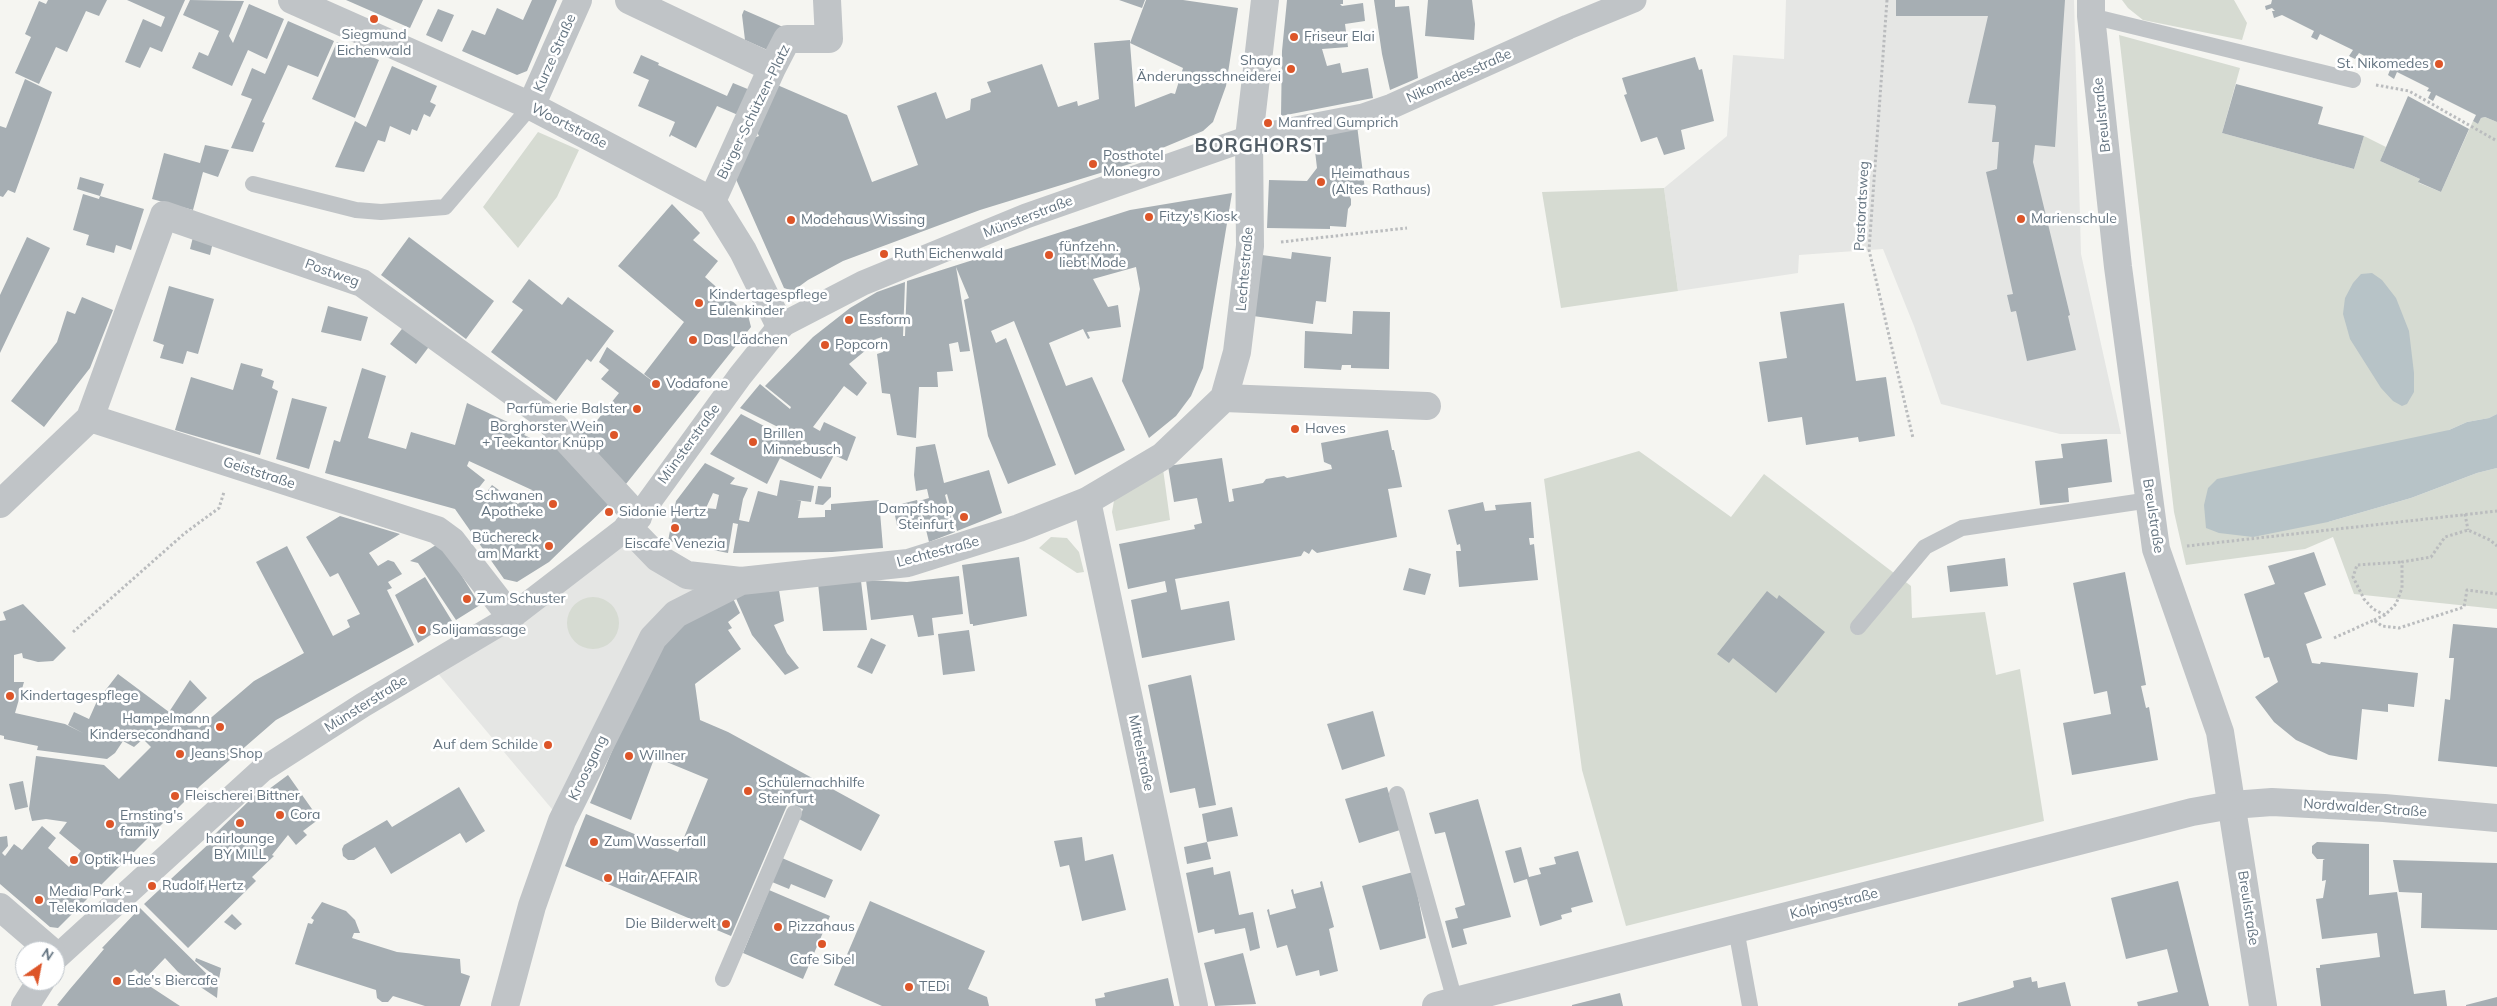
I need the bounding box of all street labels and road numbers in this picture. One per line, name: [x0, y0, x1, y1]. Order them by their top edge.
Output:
street label: Kurze Straße: [530, 11, 580, 95]
street label: Bürger-Schützen-Platz: [714, 42, 794, 182]
street label: Nikomedesstraße: [1404, 45, 1514, 107]
street label: Breulstraße: [2090, 77, 2114, 153]
street label: Woortstraße: [528, 100, 610, 152]
street label: Pastoratsweg: [1851, 161, 1873, 251]
street label: Münsterstraße: [981, 192, 1075, 242]
street label: Lechtestraße: [1233, 226, 1257, 312]
street label: Postweg: [302, 255, 362, 291]
street label: Münsterstraße: [654, 401, 724, 487]
street label: Geiststraße: [221, 453, 297, 493]
street label: Breulstraße: [2139, 478, 2167, 554]
street label: Lechtestraße: [895, 533, 981, 571]
street label: Münsterstraße: [322, 672, 410, 736]
street label: Mittelstraße: [1125, 713, 1157, 793]
street label: Kroosgang: [565, 733, 611, 803]
street label: Nordwalder Straße: [2303, 795, 2427, 821]
street label: Breulstraße: [2234, 870, 2262, 946]
street label: Kolpingstraße: [1788, 885, 1880, 923]

